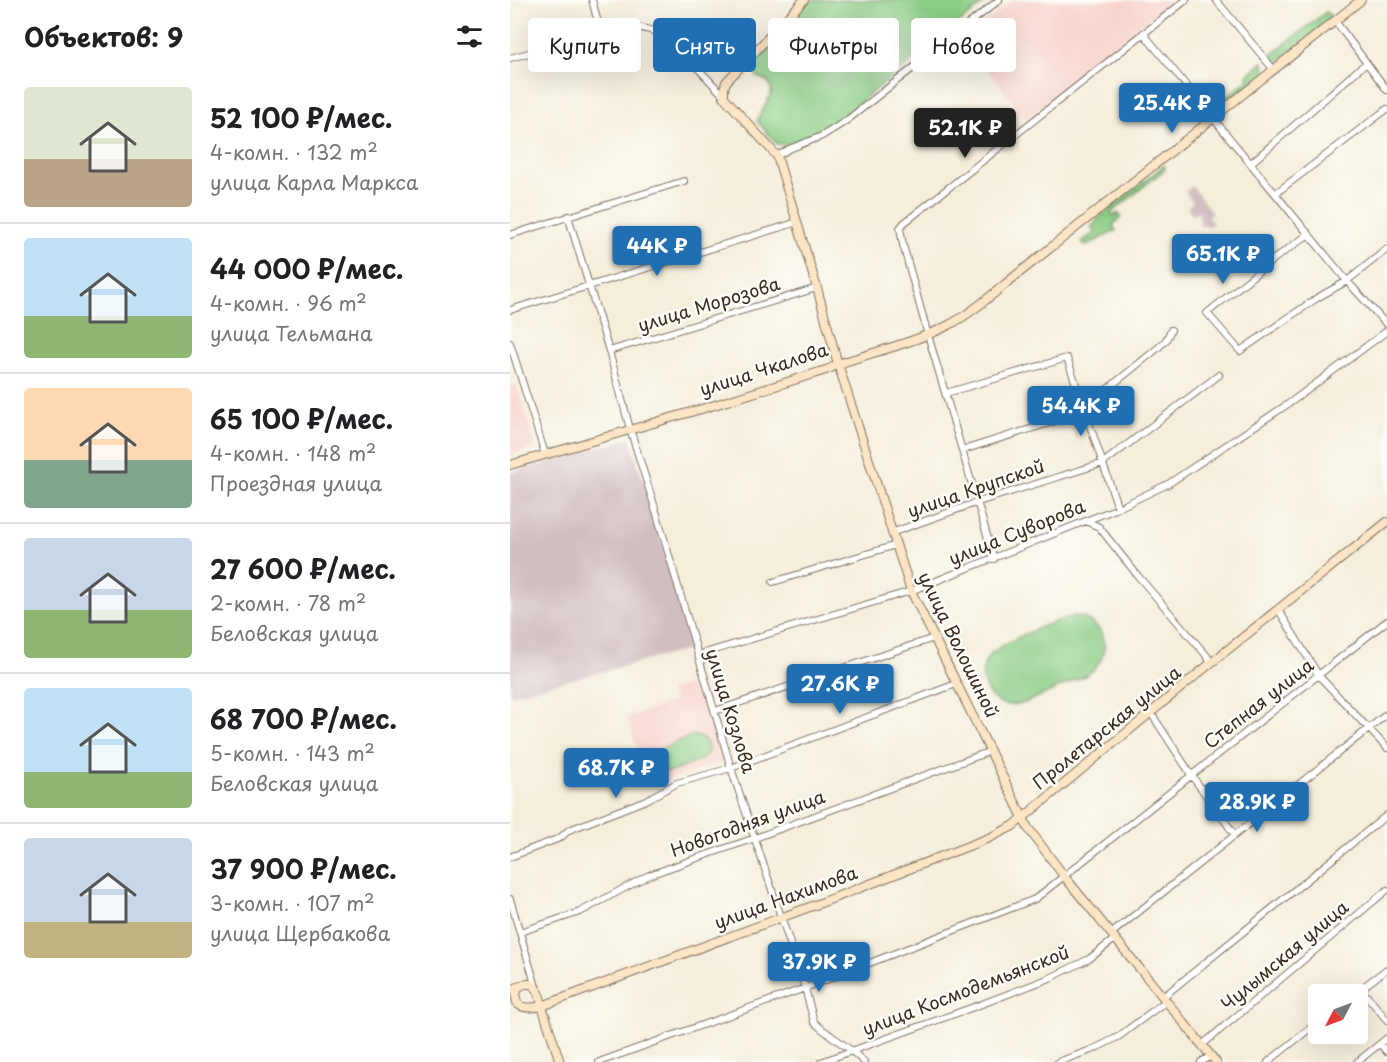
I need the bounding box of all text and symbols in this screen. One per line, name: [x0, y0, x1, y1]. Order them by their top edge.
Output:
text: Объектов: 9: [24, 17, 183, 56]
chip: Купить: [528, 18, 641, 72]
chip: Снять: [653, 18, 756, 72]
chip: Фильтры: [768, 18, 899, 72]
chip: Новое: [911, 18, 1016, 72]
icon: filters: [453, 20, 486, 53]
pin: 25.4K ₽: [1117, 83, 1227, 134]
text: 25.4K ₽: [1133, 87, 1211, 117]
text: 52 100 ₽/мес.: [210, 98, 392, 137]
pin: 52.1K ₽: [910, 108, 1020, 159]
icon: home: [72, 111, 144, 183]
text: 52.1K ₽: [928, 112, 1002, 142]
text: 4-комн. · 132 m²: [210, 137, 378, 167]
text: улица Карла Маркса: [210, 167, 418, 197]
pin: 44K ₽: [615, 226, 699, 277]
text: 44K ₽: [626, 230, 688, 260]
pin: 65.1K ₽: [1168, 234, 1278, 285]
text: 65.1K ₽: [1186, 238, 1260, 268]
text: 44 000 ₽/мес.: [210, 249, 403, 288]
icon: home: [72, 262, 144, 334]
street label: улица Морозова: [634, 269, 784, 338]
text: 4-комн. · 96 m²: [210, 288, 367, 318]
text: улица Тельмана: [210, 318, 373, 348]
street label: улица Чкалова: [696, 335, 832, 402]
pin: 54.4K ₽: [1026, 386, 1136, 437]
text: 54.4K ₽: [1041, 390, 1121, 420]
text: 65 100 ₽/мес.: [210, 399, 393, 438]
icon: home: [72, 412, 144, 484]
text: 4-комн. · 148 m²: [210, 438, 376, 468]
street label: улица Крупской: [903, 452, 1048, 524]
text: Проездная улица: [210, 468, 382, 498]
street label: улица Суворова: [944, 492, 1090, 571]
text: 27 600 ₽/мес.: [210, 549, 396, 588]
icon: home: [72, 562, 144, 634]
street label: улица Волошиной: [912, 567, 1006, 722]
text: 2-комн. · 78 m²: [210, 588, 366, 618]
text: Беловская улица: [210, 618, 378, 648]
street label: улица Козлова: [700, 645, 763, 777]
street label: Степная улица: [1197, 651, 1319, 754]
street label: Пролетарская улица: [1026, 658, 1186, 795]
pin: 27.6K ₽: [785, 664, 895, 715]
text: 27.6K ₽: [801, 668, 879, 698]
text: 68 700 ₽/мес.: [210, 699, 397, 738]
icon: home: [72, 712, 144, 784]
text: 5-комн. · 143 m²: [210, 738, 375, 768]
pin: 68.7K ₽: [561, 748, 671, 799]
text: 68.7K ₽: [578, 752, 654, 782]
text: Беловская улица: [210, 768, 378, 798]
street label: Новогодняя улица: [666, 782, 829, 863]
pin: 28.9K ₽: [1202, 782, 1312, 833]
text: 28.9K ₽: [1219, 786, 1295, 816]
text: 37 900 ₽/мес.: [210, 849, 397, 888]
street label: улица Нахимова: [710, 858, 862, 935]
icon: home: [72, 862, 144, 934]
text: 3-комн. · 107 m²: [210, 888, 375, 918]
street label: Чулымская улица: [1214, 893, 1354, 1016]
text: улица Щербакова: [210, 918, 390, 948]
street label: улица Космодемьянской: [858, 938, 1073, 1042]
pin: 37.9K ₽: [764, 942, 874, 993]
text: 37.9K ₽: [782, 946, 856, 976]
north arrow: [1308, 984, 1368, 1044]
map controls: [1308, 984, 1368, 1044]

